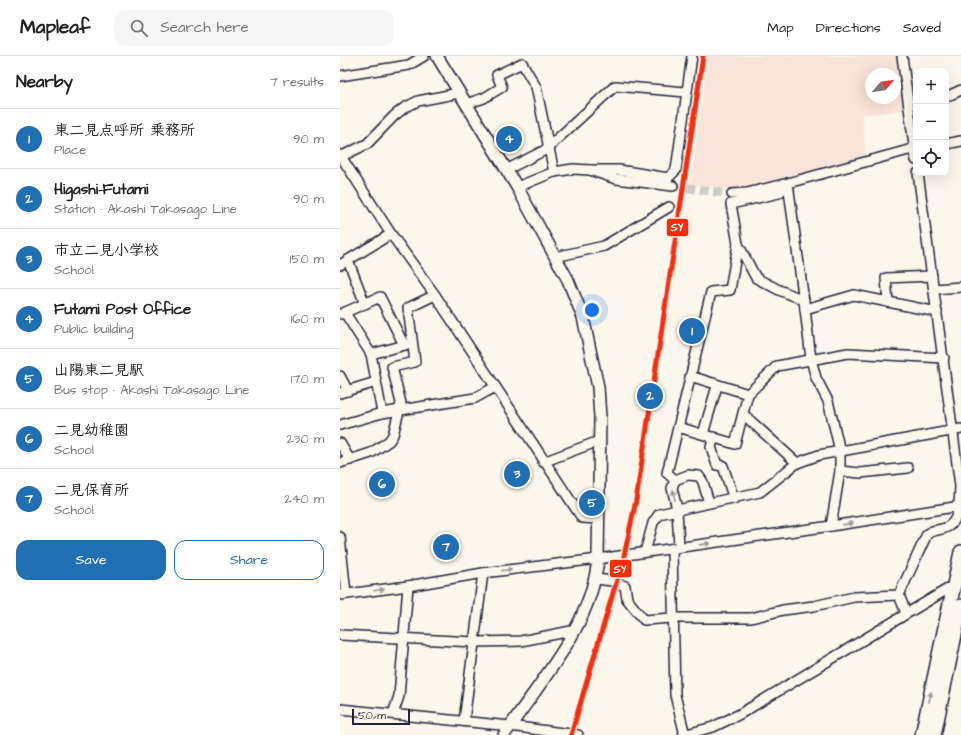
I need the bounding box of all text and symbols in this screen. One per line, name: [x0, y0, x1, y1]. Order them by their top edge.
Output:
search box: [114, 10, 394, 46]
text: Mapleaf: [20, 14, 90, 41]
icon: search: [128, 17, 150, 39]
text: Search here: [160, 17, 249, 38]
text: Map: [767, 18, 794, 38]
text: Directions: [816, 18, 881, 38]
text: Saved: [903, 18, 941, 38]
north arrow: [865, 68, 901, 104]
map controls: [913, 68, 949, 176]
button: +: [913, 68, 949, 104]
text: Nearby: [16, 70, 73, 94]
text: 7 results: [270, 73, 324, 91]
button: −: [913, 104, 949, 140]
text: 東二見点呼所 乗務所: [54, 120, 195, 141]
pin: 4: [496, 124, 522, 154]
text: 1: [28, 130, 30, 148]
text: 90 m: [293, 130, 324, 148]
button: locate: [913, 140, 949, 176]
text: Place: [54, 141, 86, 159]
text: Higashi-Futami: [54, 179, 148, 200]
text: 2: [25, 190, 33, 208]
text: 90 m: [293, 190, 324, 208]
text: Station · Akashi Takasago Line: [54, 200, 237, 218]
line badge: SY: [666, 218, 689, 237]
text: SY: [670, 220, 684, 235]
text: 市立二見小学校: [54, 240, 159, 261]
text: 3: [26, 250, 32, 268]
text: 150 m: [290, 250, 324, 268]
text: School: [54, 261, 94, 279]
text: Futami Post Office: [54, 299, 191, 320]
your location: [582, 300, 602, 320]
text: 4: [25, 310, 33, 328]
text: 160 m: [291, 310, 324, 328]
pin: 1: [679, 316, 705, 346]
text: Public building: [54, 320, 133, 338]
text: 山陽東二見駅: [54, 360, 144, 381]
text: 5: [24, 370, 34, 388]
text: 170 m: [291, 370, 324, 388]
text: Bus stop · Akashi Takasago Line: [54, 381, 249, 399]
pin: 2: [637, 381, 663, 411]
text: 二見幼稚園: [54, 420, 129, 441]
text: 6: [25, 430, 33, 448]
text: 230 m: [286, 430, 324, 448]
text: School: [54, 441, 94, 459]
pin: 3: [504, 459, 530, 489]
pin: 6: [369, 469, 395, 499]
text: 二見保育所: [54, 480, 129, 501]
pin: 5: [579, 488, 605, 518]
one-way arrow: [671, 489, 677, 501]
text: 7: [25, 490, 33, 508]
text: 240 m: [284, 490, 324, 508]
text: School: [54, 501, 94, 519]
one-way arrow: [842, 521, 854, 527]
pin: 7: [433, 532, 459, 562]
button: Save: [16, 540, 166, 580]
button: Share: [174, 540, 324, 580]
one-way arrow: [699, 541, 711, 547]
line badge: SY: [609, 559, 632, 578]
text: SY: [613, 562, 627, 577]
one-way arrow: [501, 567, 513, 573]
one-way arrow: [373, 587, 385, 593]
one-way arrow: [928, 691, 934, 703]
scale bar: [352, 707, 410, 726]
text: 50 m: [358, 708, 386, 723]

